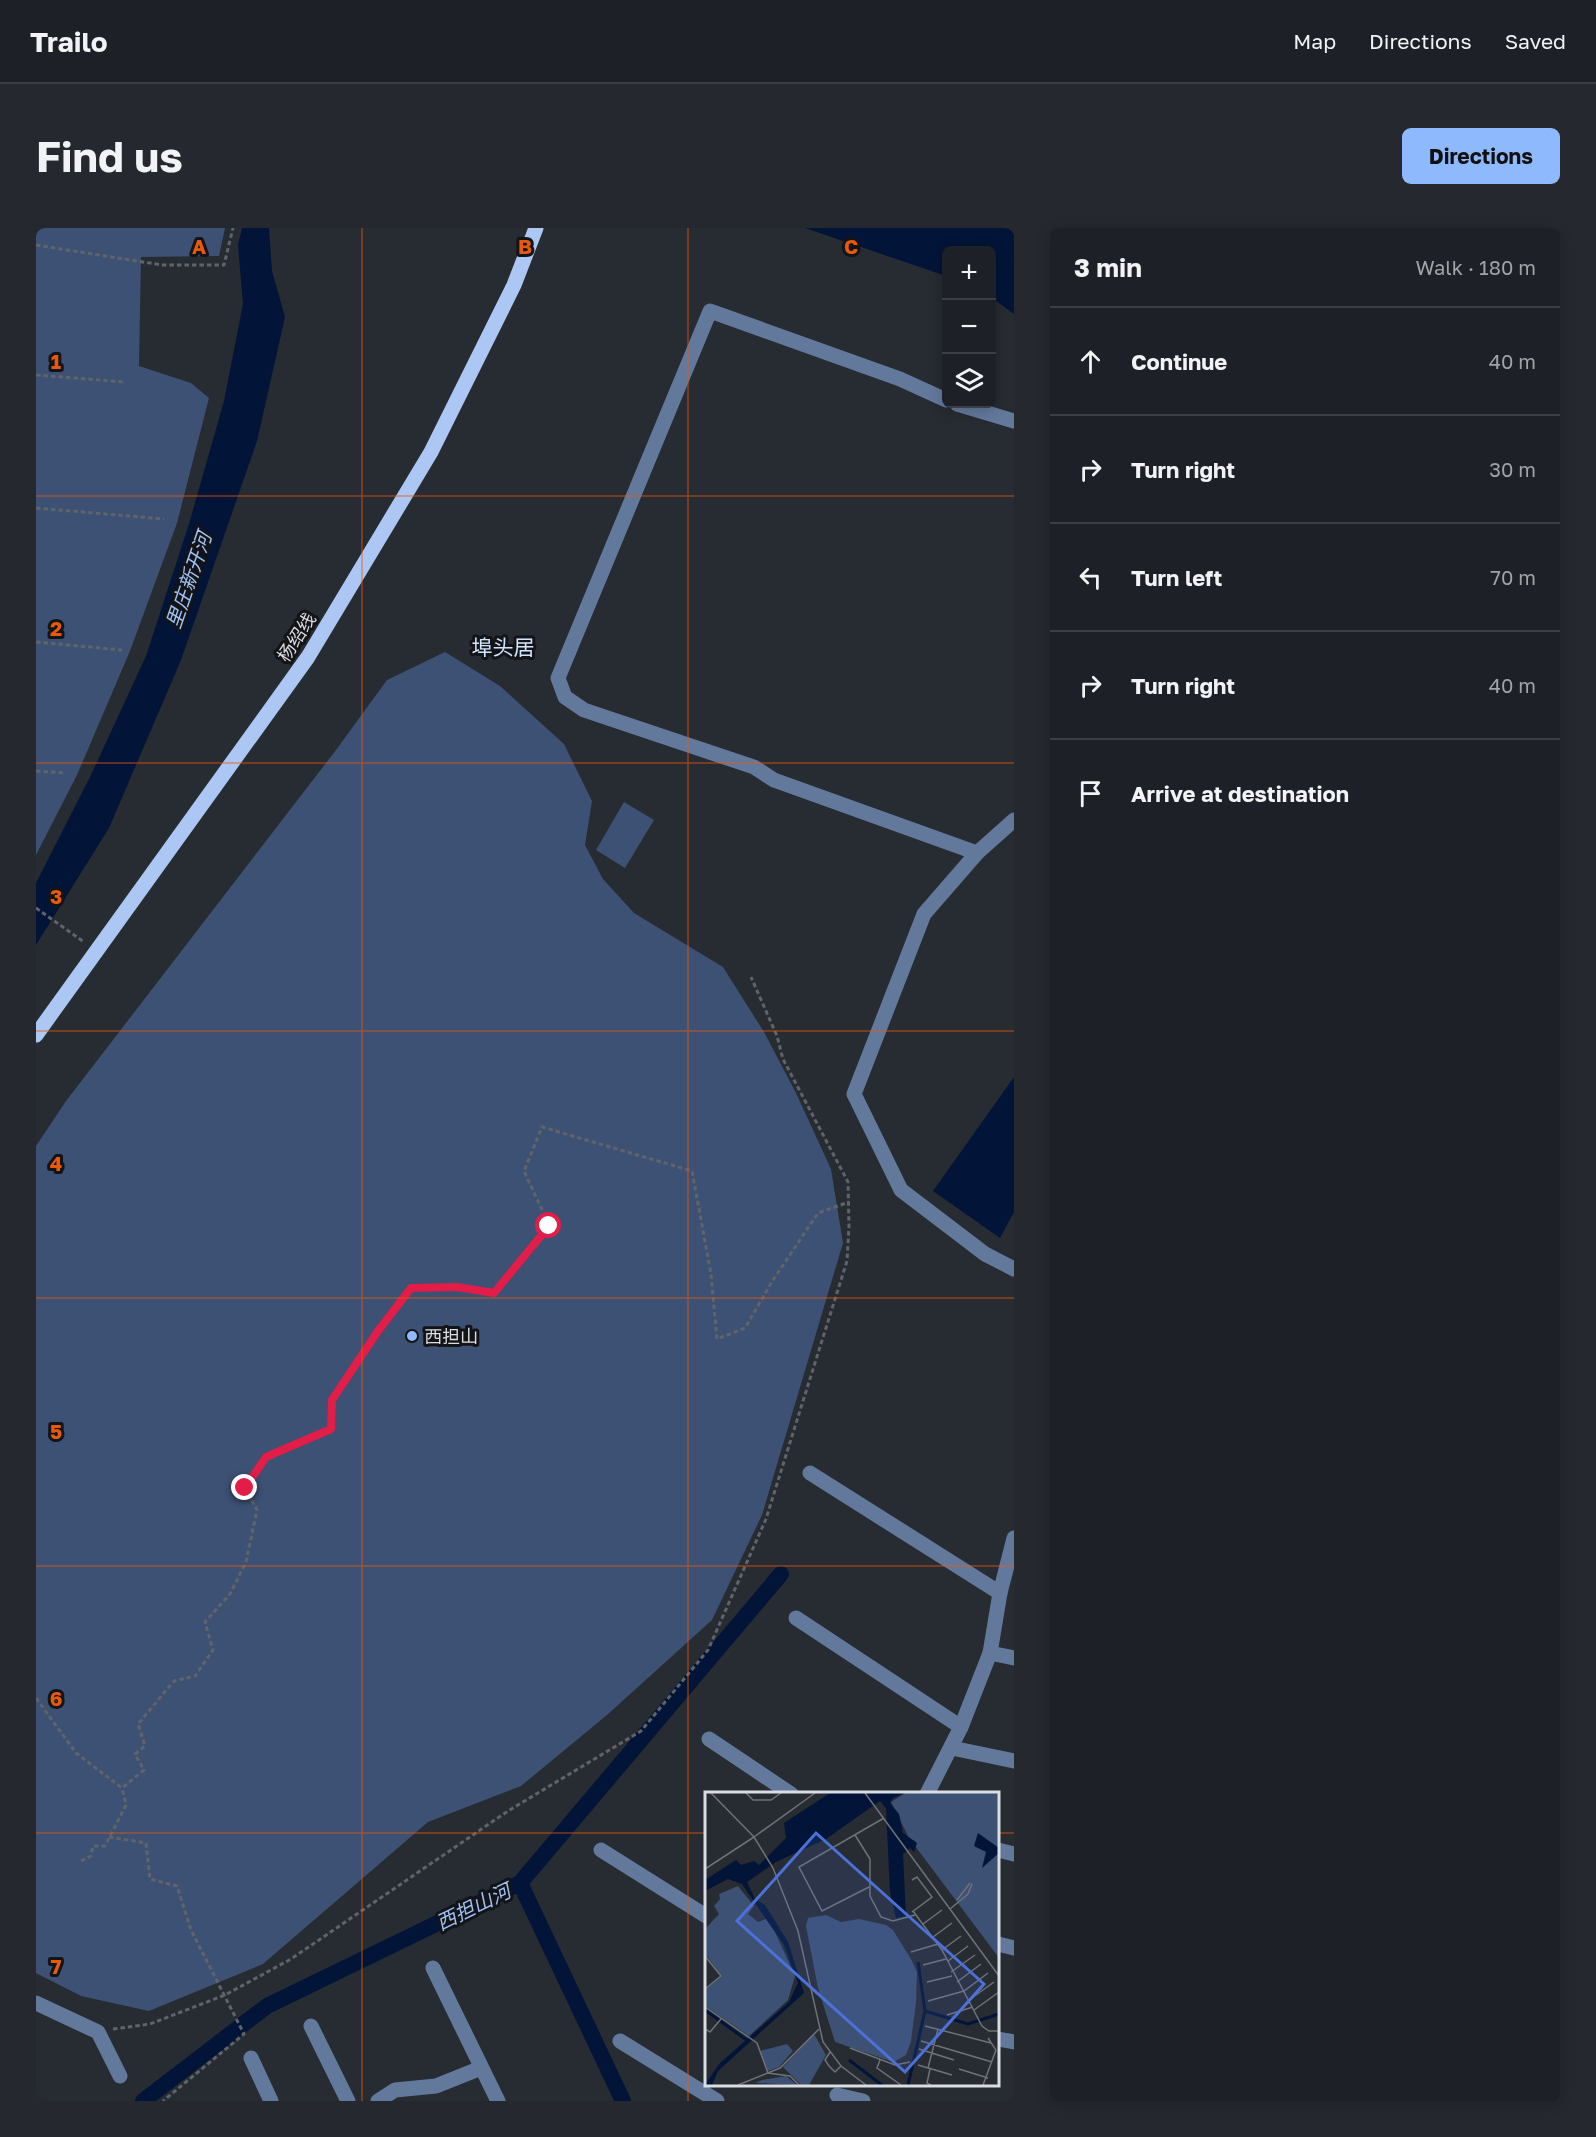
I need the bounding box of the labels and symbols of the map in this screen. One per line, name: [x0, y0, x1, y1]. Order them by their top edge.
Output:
text: A: [192, 234, 206, 258]
text: B: [518, 234, 532, 258]
text: C: [844, 234, 858, 258]
text: 1: [51, 349, 61, 373]
water label: 里庄新开河: [160, 525, 217, 631]
street label: 杨绍线: [272, 608, 320, 666]
text: 2: [50, 616, 62, 640]
district label: 埠头居: [472, 634, 535, 660]
text: 3: [50, 884, 62, 908]
text: 4: [50, 1151, 62, 1175]
route start: [535, 1212, 561, 1238]
place label: 西担山: [424, 1325, 478, 1347]
marker: 西担山: [405, 1329, 419, 1343]
text: 5: [50, 1419, 62, 1443]
route end: [231, 1474, 257, 1500]
text: 6: [50, 1686, 62, 1710]
inset map: [705, 1792, 999, 2086]
water label: 西担山河: [432, 1876, 518, 1934]
text: 7: [51, 1954, 62, 1978]

